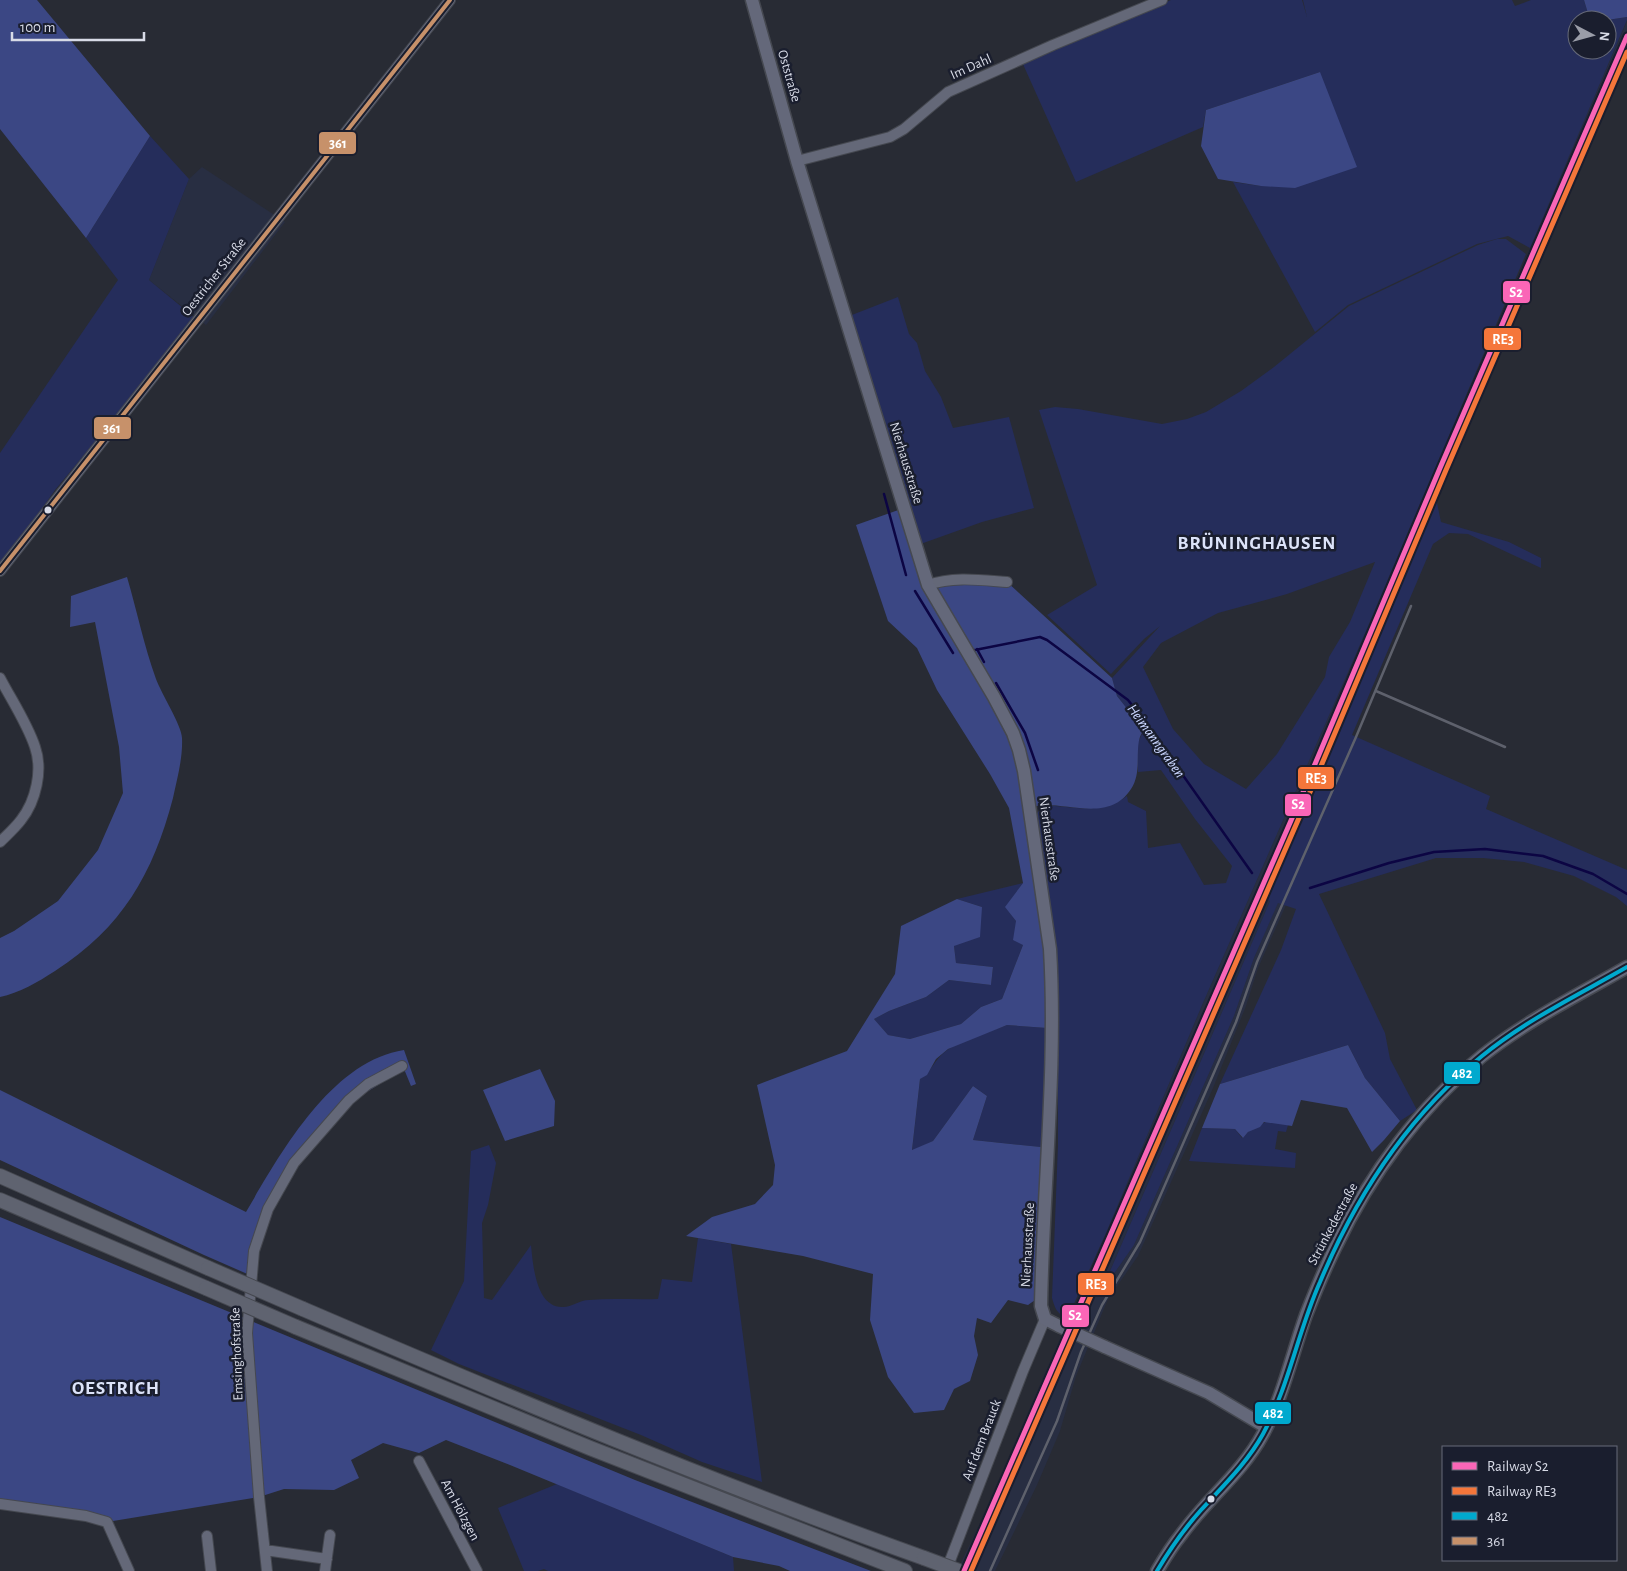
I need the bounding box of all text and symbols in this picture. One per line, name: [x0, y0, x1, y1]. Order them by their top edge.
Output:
scale bar: [12, 10, 145, 42]
north arrow: [1567, 10, 1617, 60]
text: 100 m: [20, 20, 55, 35]
text: N: [1596, 31, 1611, 42]
street label: Oststraße: [775, 48, 803, 104]
street label: Im Dahl: [948, 52, 994, 82]
line badge: 361: [318, 131, 357, 155]
text: 361: [329, 137, 347, 151]
street label: Oestricher Straße: [179, 235, 249, 319]
line badge: S2: [1502, 280, 1531, 304]
text: S2: [1509, 286, 1523, 300]
line badge: RE3: [1483, 327, 1522, 351]
text: RE3: [1492, 333, 1514, 347]
line badge: 361: [93, 416, 132, 440]
street label: Nierhausstraße: [887, 420, 925, 506]
text: 361: [103, 422, 121, 436]
unlabelled marker: [43, 505, 53, 515]
district label: BRÜNINGHAUSEN: [1178, 532, 1336, 553]
water label: Heimanngraben: [1124, 701, 1188, 781]
line badge: RE3: [1297, 766, 1335, 790]
text: RE3: [1305, 772, 1327, 786]
line badge: S2: [1284, 793, 1312, 817]
street label: Nierhausstraße: [1036, 796, 1062, 882]
text: S2: [1291, 798, 1305, 812]
line badge: 482: [1443, 1061, 1481, 1085]
text: 482: [1452, 1067, 1473, 1081]
street label: Strünkedestraße: [1305, 1181, 1361, 1267]
street label: Nierhausstraße: [1019, 1202, 1037, 1288]
line badge: RE3: [1077, 1272, 1115, 1296]
text: RE3: [1085, 1278, 1107, 1292]
line badge: S2: [1061, 1304, 1090, 1328]
street label: Emsinghofstraße: [228, 1307, 246, 1401]
text: S2: [1068, 1309, 1082, 1323]
district label: OESTRICH: [72, 1379, 160, 1398]
street label: Auf dem Brauck: [960, 1397, 1004, 1483]
line badge: 482: [1254, 1401, 1292, 1425]
text: 482: [1263, 1407, 1284, 1421]
legend: [1442, 1446, 1617, 1561]
text: Railway S2: [1487, 1459, 1549, 1474]
street label: Am Hölzgen: [438, 1477, 482, 1543]
text: Railway RE3: [1487, 1484, 1557, 1499]
unlabelled marker: [1206, 1494, 1216, 1504]
text: 482: [1487, 1509, 1508, 1524]
text: 361: [1487, 1534, 1505, 1549]

